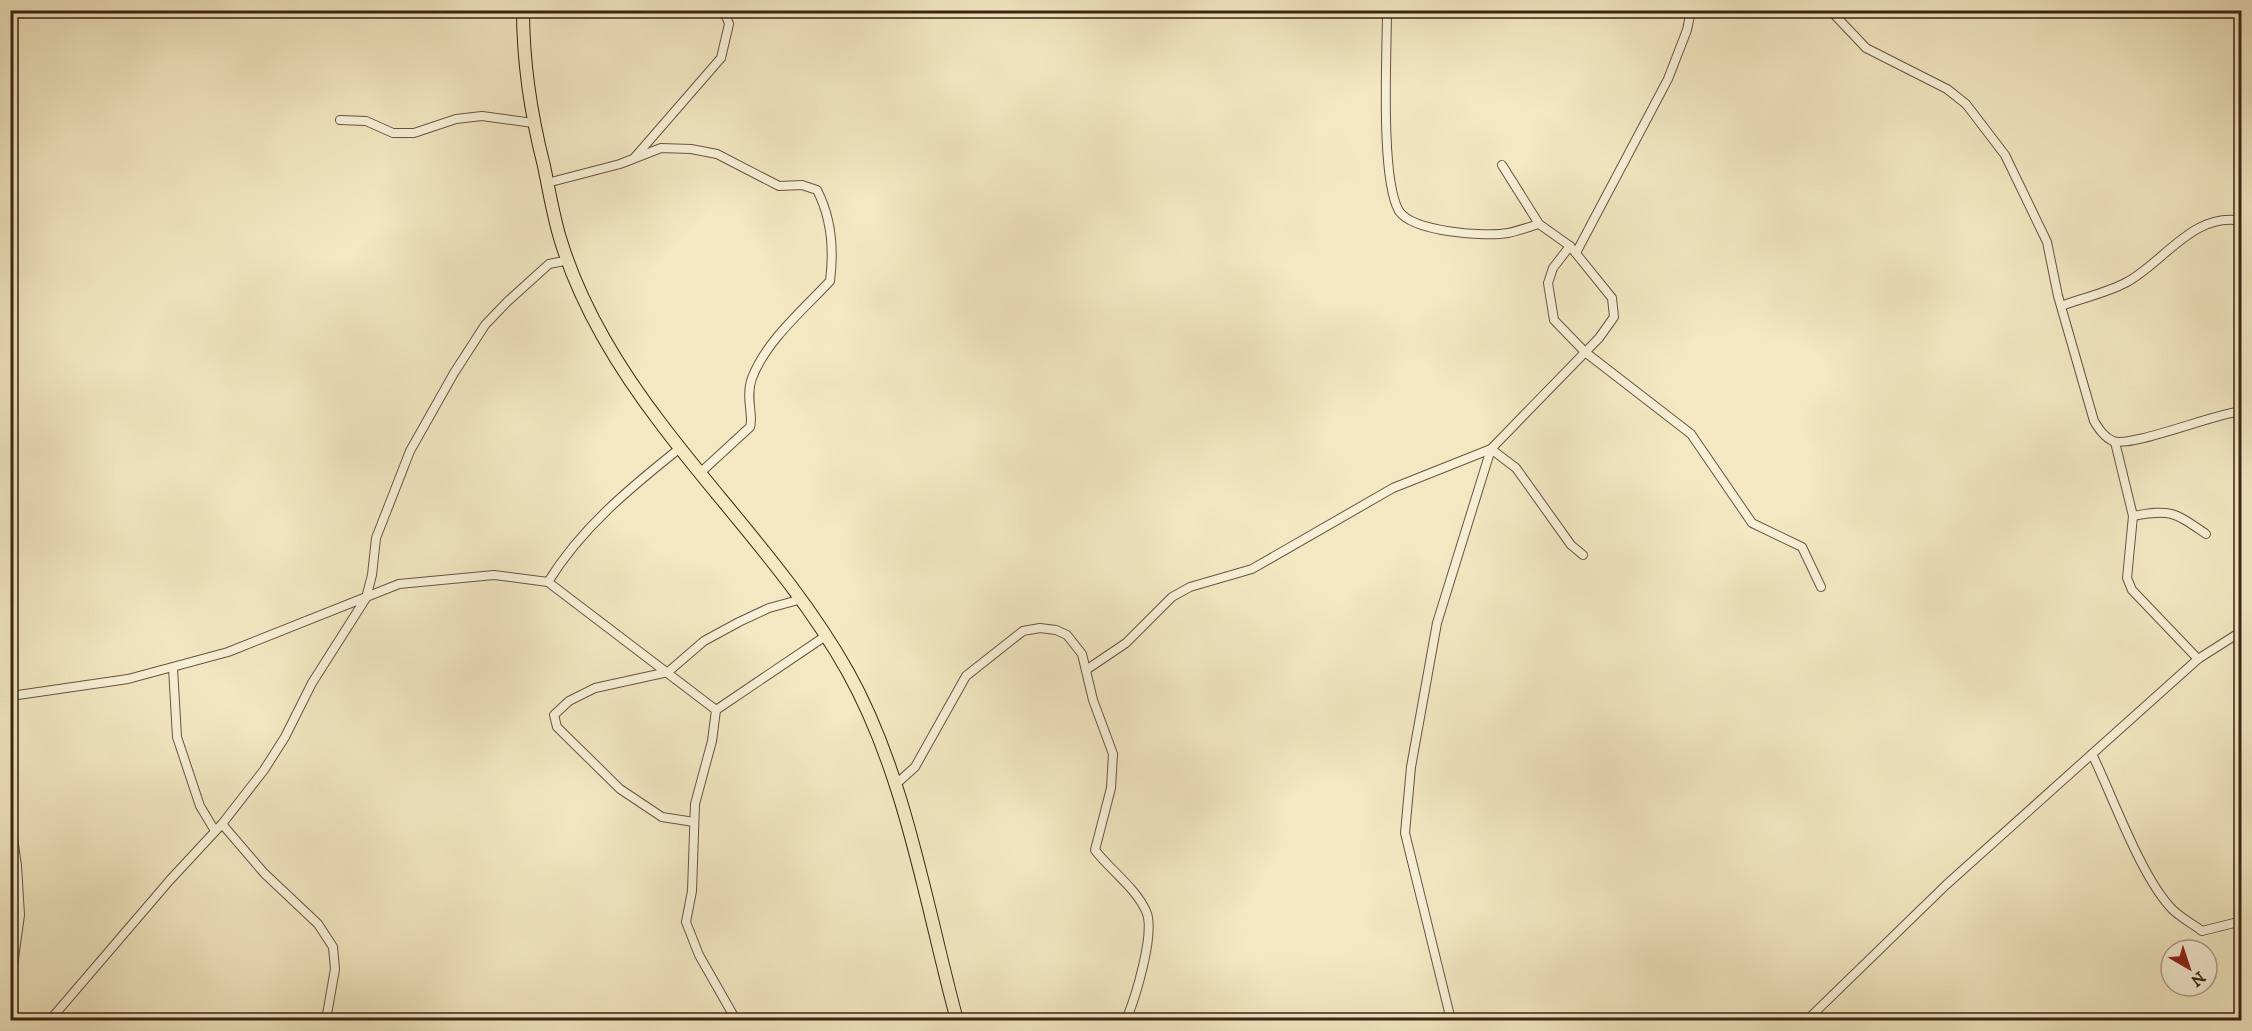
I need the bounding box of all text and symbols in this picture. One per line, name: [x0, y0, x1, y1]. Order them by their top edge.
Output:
north arrow: [2159, 938, 2219, 998]
text: N: [2186, 967, 2209, 991]

